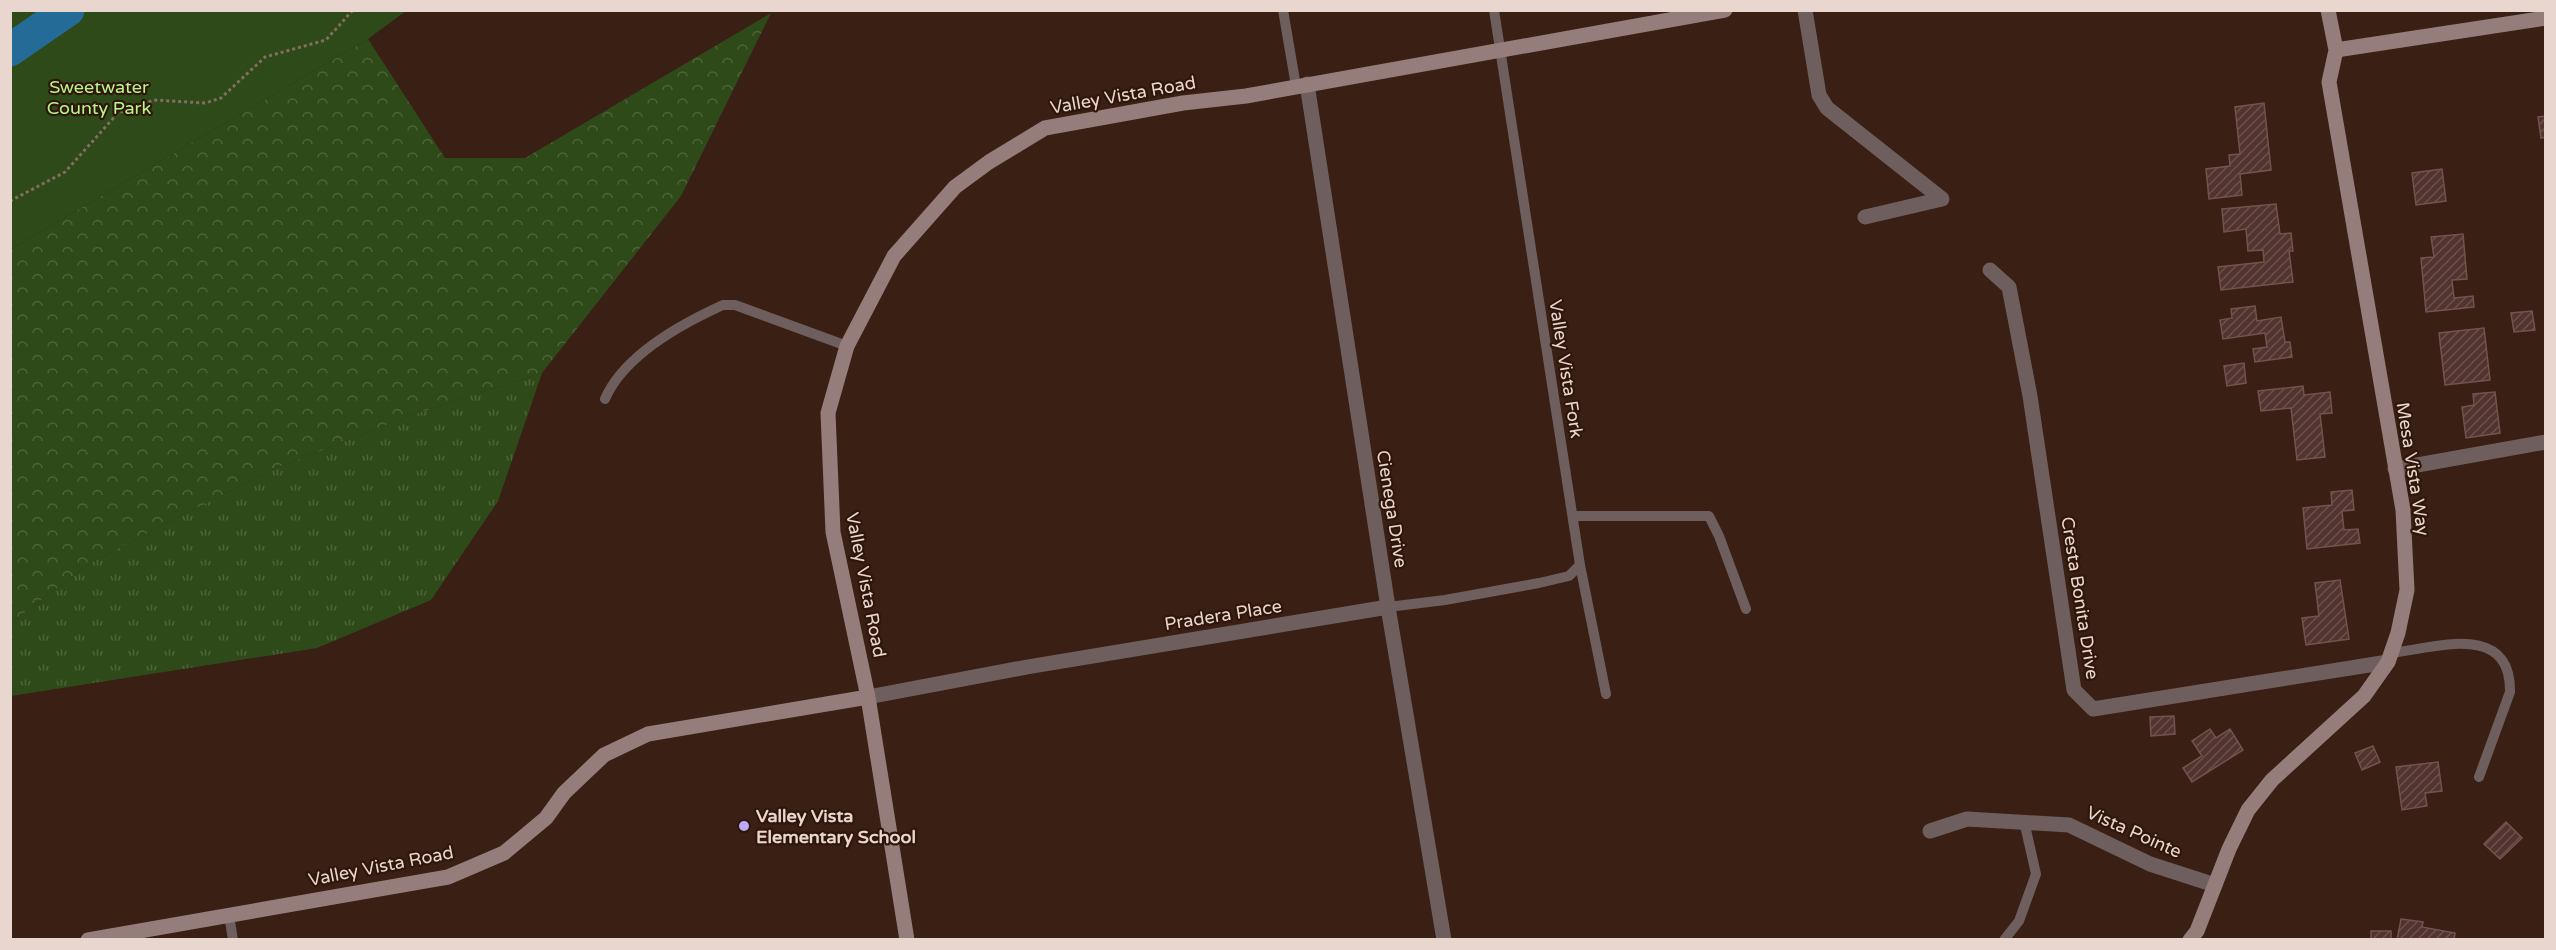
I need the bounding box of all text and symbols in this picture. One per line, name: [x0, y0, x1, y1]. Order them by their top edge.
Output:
street label: Valley Vista Road: [1049, 71, 1197, 119]
park label: Sweetwater County Park: [47, 76, 151, 119]
street label: Valley Vista Fork: [1544, 298, 1588, 440]
street label: Mesa Vista Way: [2392, 401, 2434, 538]
street label: Cienega Drive: [1372, 449, 1412, 569]
street label: Valley Vista Road: [841, 511, 891, 659]
street label: Cresta Bonita Drive: [2056, 515, 2104, 681]
street label: Pradera Place: [1163, 595, 1283, 635]
street label: Vista Pointe: [2083, 801, 2185, 863]
place label: Valley Vista Elementary School: [756, 805, 916, 848]
marker: Valley Vista Elementary School: [737, 819, 751, 833]
street label: Valley Vista Road: [307, 841, 455, 891]

